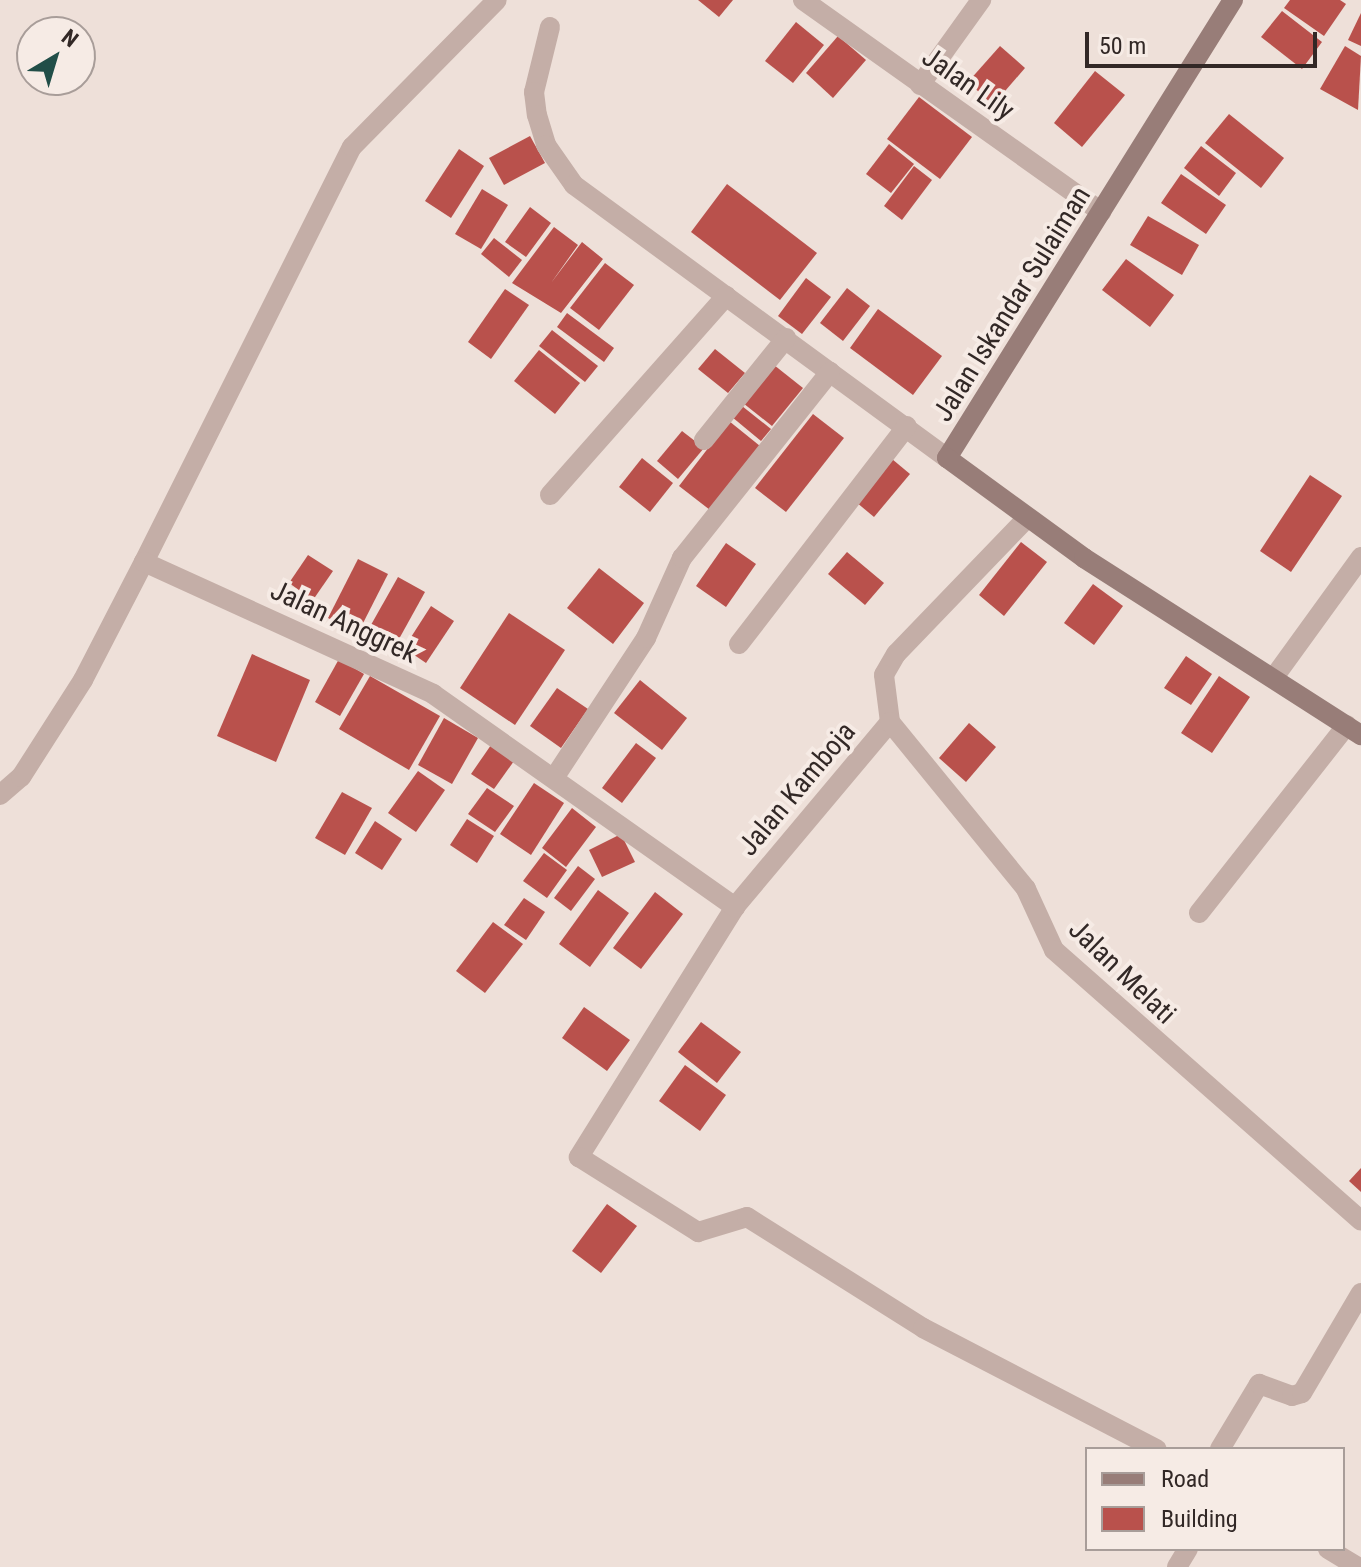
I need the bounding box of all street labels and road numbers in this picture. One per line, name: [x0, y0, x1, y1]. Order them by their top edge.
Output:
street label: Jalan Lily: [916, 40, 1020, 128]
street label: Jalan Iskandar Sulaiman: [926, 180, 1098, 428]
street label: Jalan Anggrek: [265, 573, 423, 671]
street label: Jalan Kamboja: [731, 715, 863, 863]
street label: Jalan Melati: [1062, 913, 1182, 1031]

